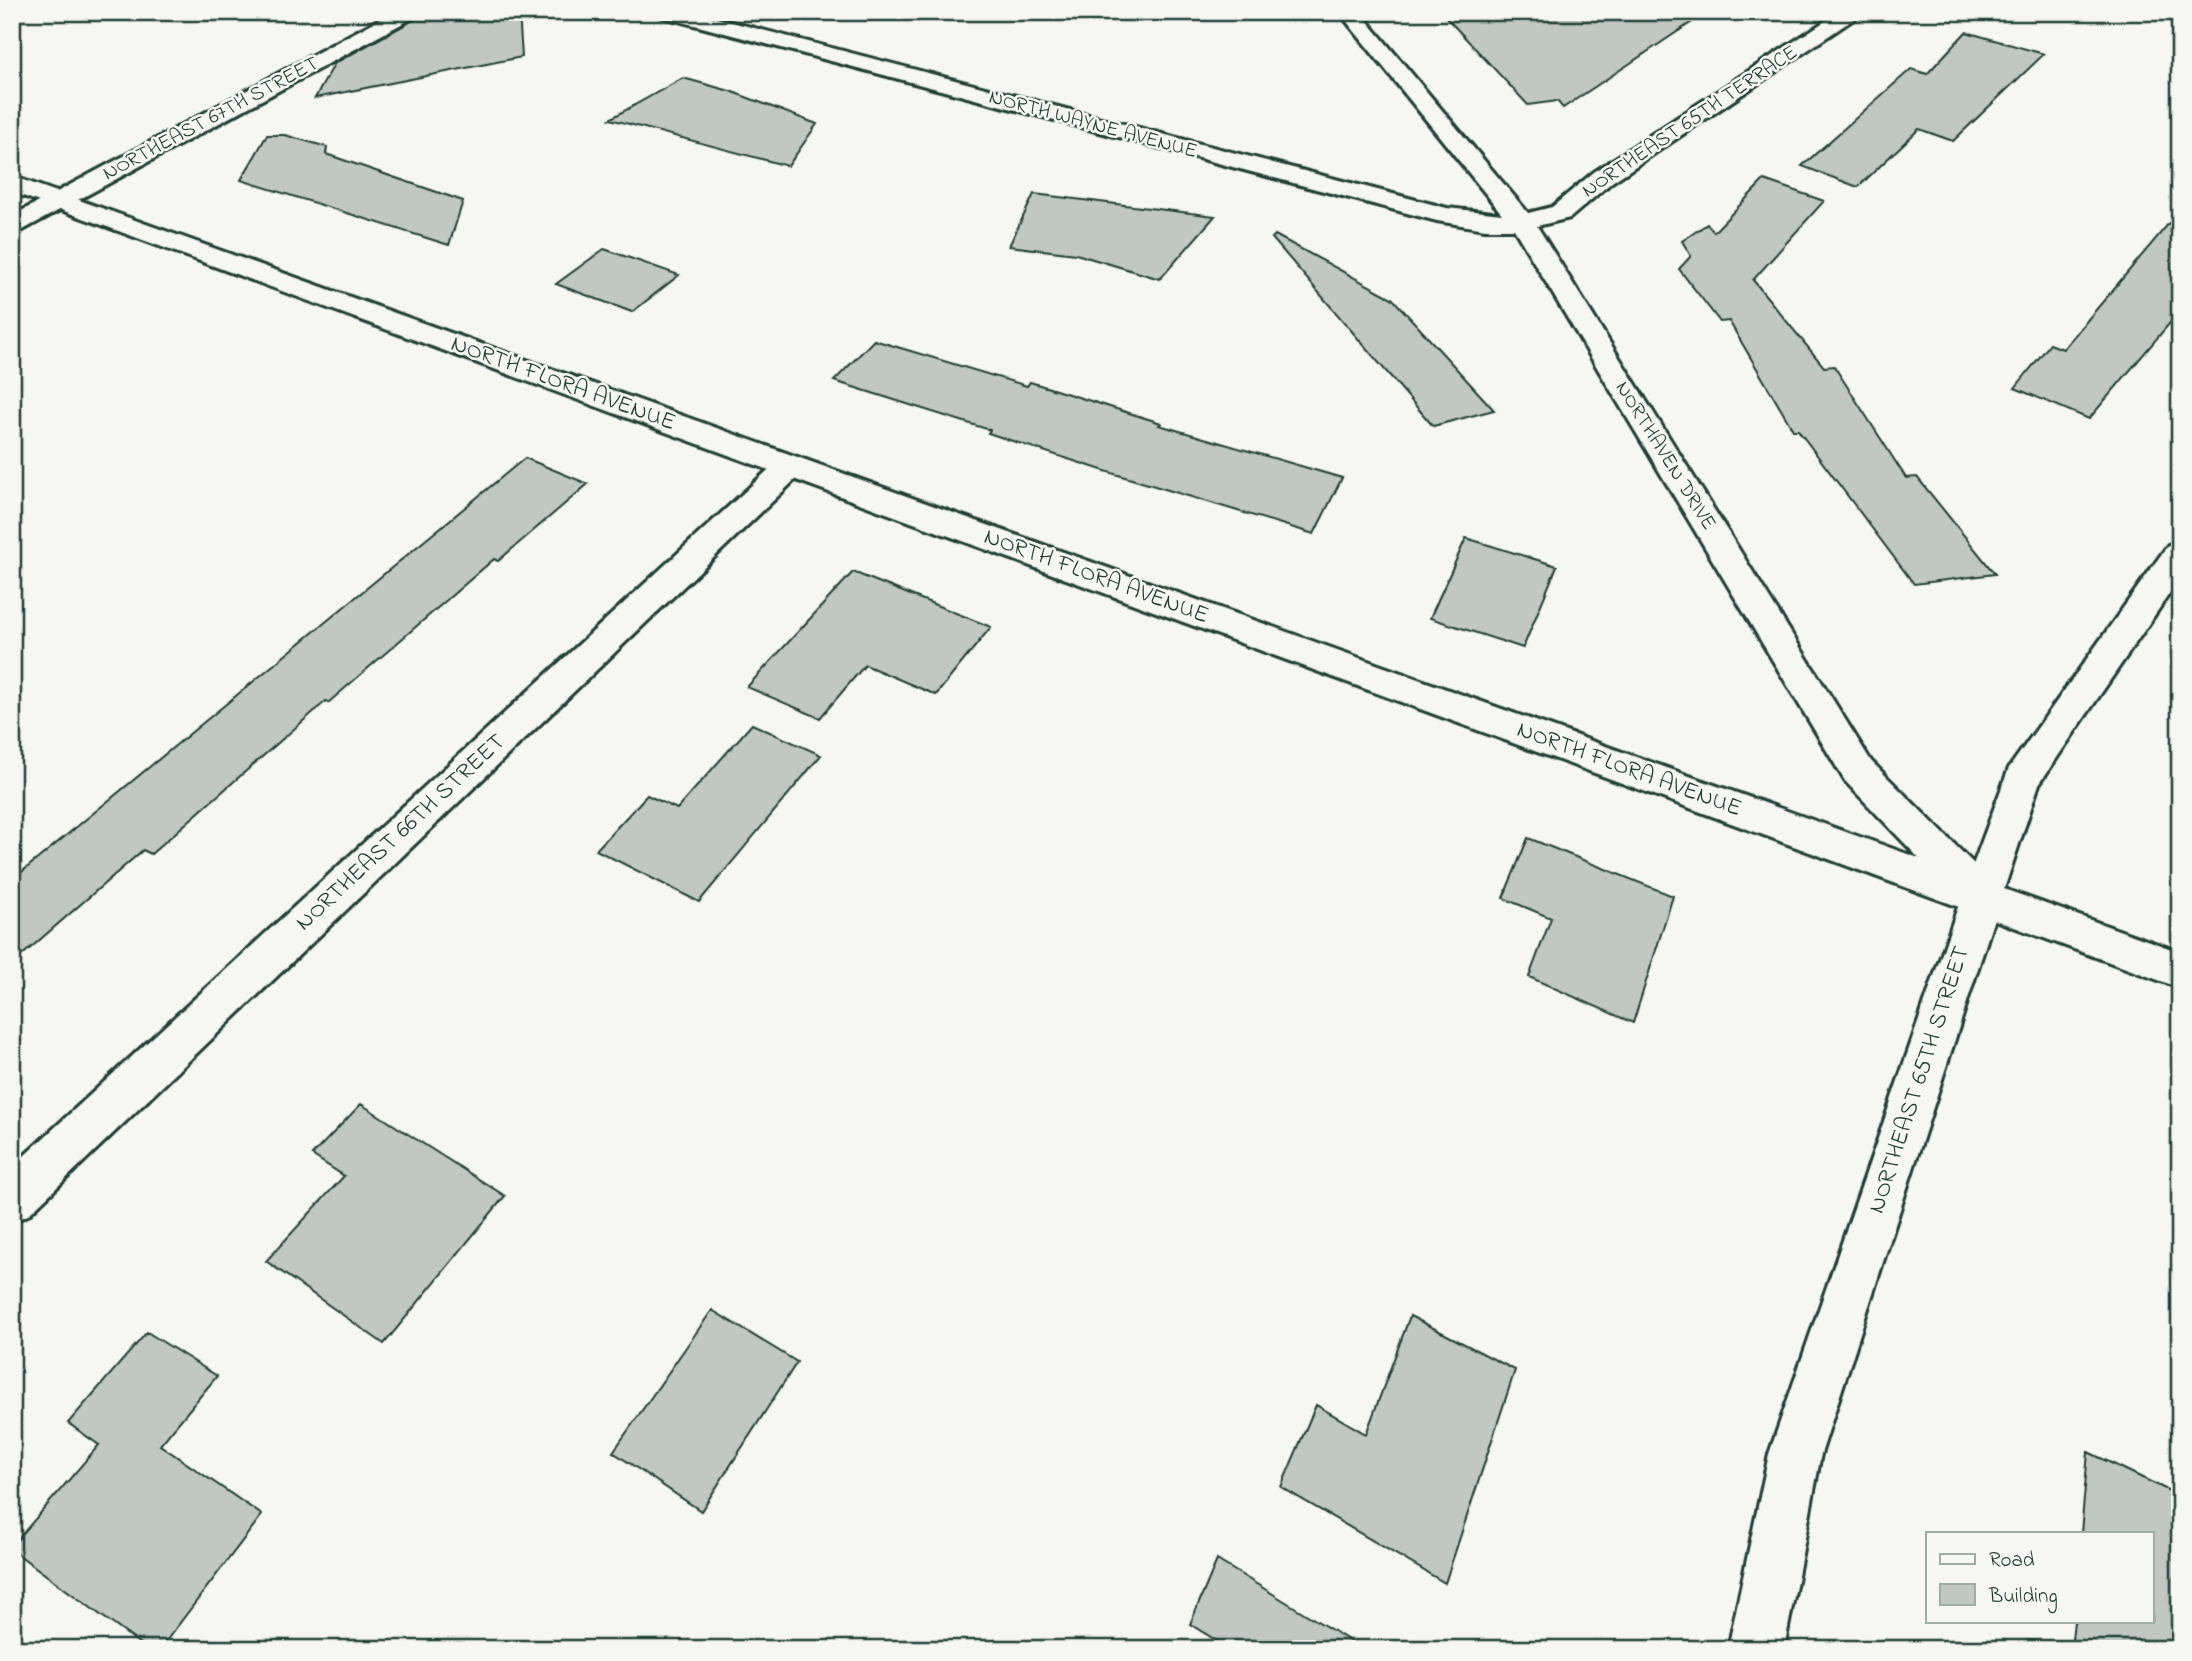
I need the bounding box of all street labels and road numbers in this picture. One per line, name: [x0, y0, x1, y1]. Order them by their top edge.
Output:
street label: NORTHEAST 65TH TERRACE: [1576, 38, 1804, 206]
street label: NORTHEAST 67TH STREET: [98, 49, 324, 189]
street label: NORTH WAYNE AVENUE: [986, 83, 1200, 167]
street label: NORTH FLORA AVENUE: [446, 327, 680, 441]
street label: NORTHAVEN DRIVE: [1607, 376, 1723, 536]
street label: NORTH FLORA AVENUE: [979, 520, 1213, 634]
street label: NORTH FLORA AVENUE: [1512, 713, 1746, 827]
street label: NORTHEAST 66TH STREET: [288, 726, 514, 940]
street label: NORTHEAST 65TH STREET: [1860, 942, 1980, 1218]

